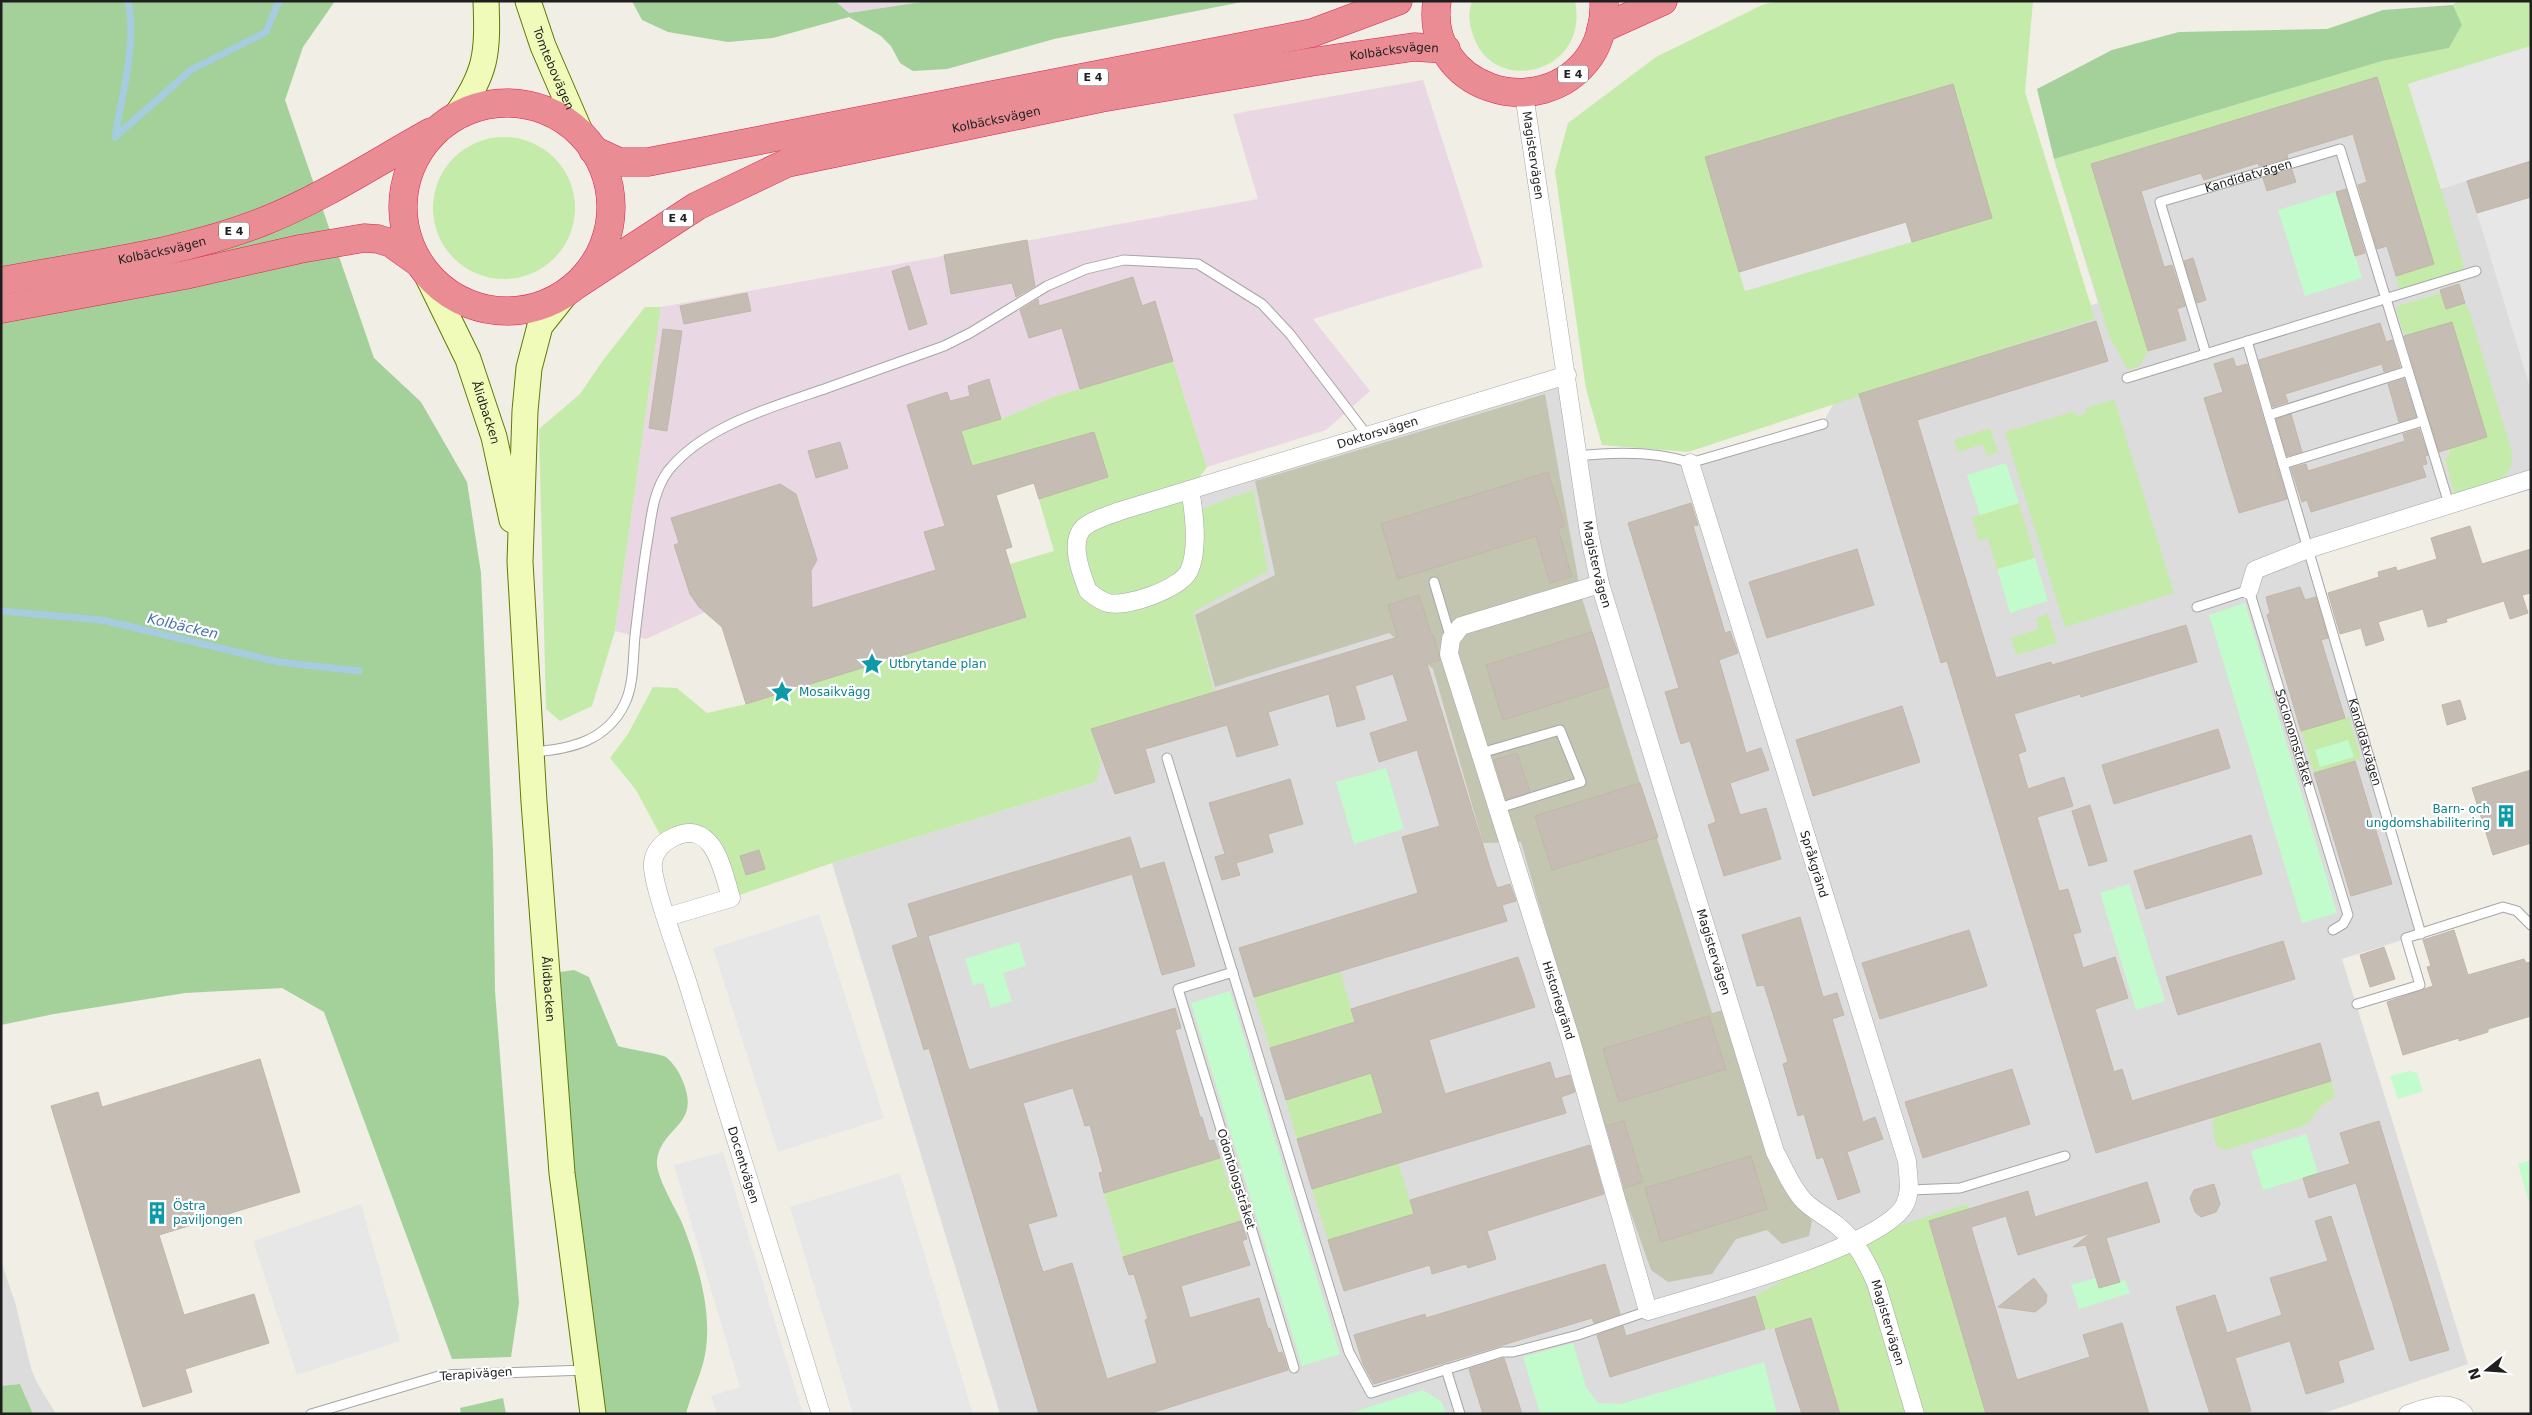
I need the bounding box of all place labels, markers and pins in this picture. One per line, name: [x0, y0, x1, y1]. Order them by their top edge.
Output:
place icon: Utbrytande plan: [859, 651, 885, 677]
place label: Utbrytande plan: [889, 657, 987, 671]
place icon: Mosaikvägg: [769, 679, 795, 705]
place label: Mosaikvägg: [799, 685, 870, 699]
place label: Barn- och ungdomshabilitering: [2366, 802, 2490, 830]
building icon: Barn- och ungdomshabilitering: [2493, 803, 2519, 829]
place label: Östra paviljongen: [173, 1197, 243, 1227]
building icon: Östra paviljongen: [144, 1200, 170, 1226]

